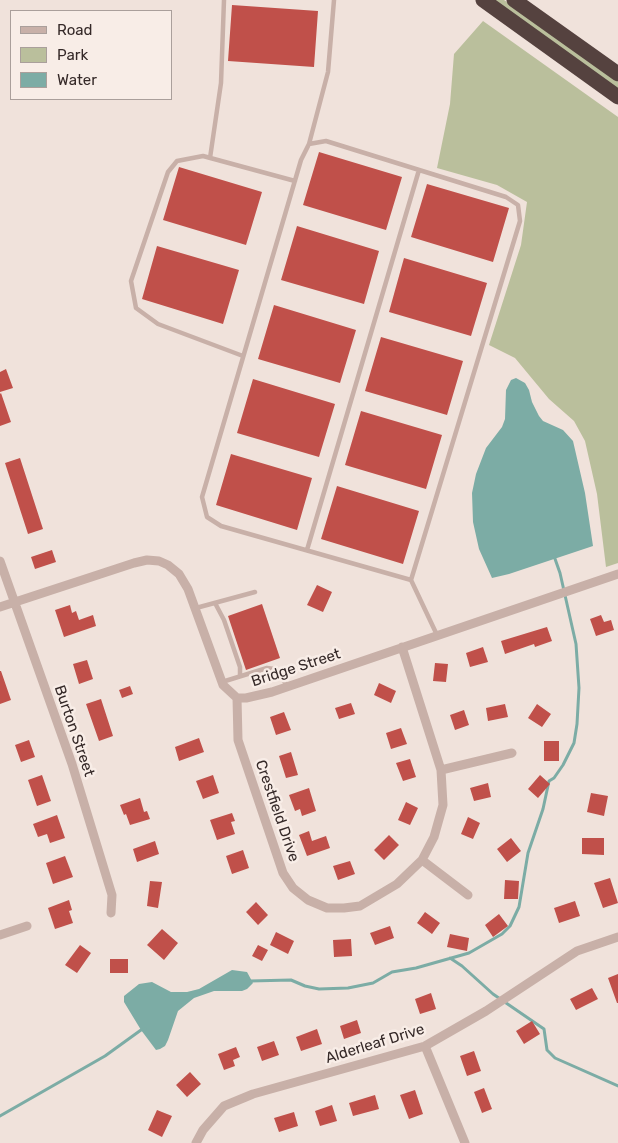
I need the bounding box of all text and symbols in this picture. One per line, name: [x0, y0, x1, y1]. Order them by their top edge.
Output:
legend: [10, 10, 172, 100]
text: Road: [57, 21, 93, 39]
text: Park: [57, 46, 88, 64]
text: Water: [57, 71, 97, 89]
street label: Bridge Street: [249, 645, 343, 691]
street label: Burton Street: [50, 683, 98, 779]
street label: Crestfield Drive: [251, 758, 303, 864]
street label: Alderleaf Drive: [323, 1020, 427, 1068]

